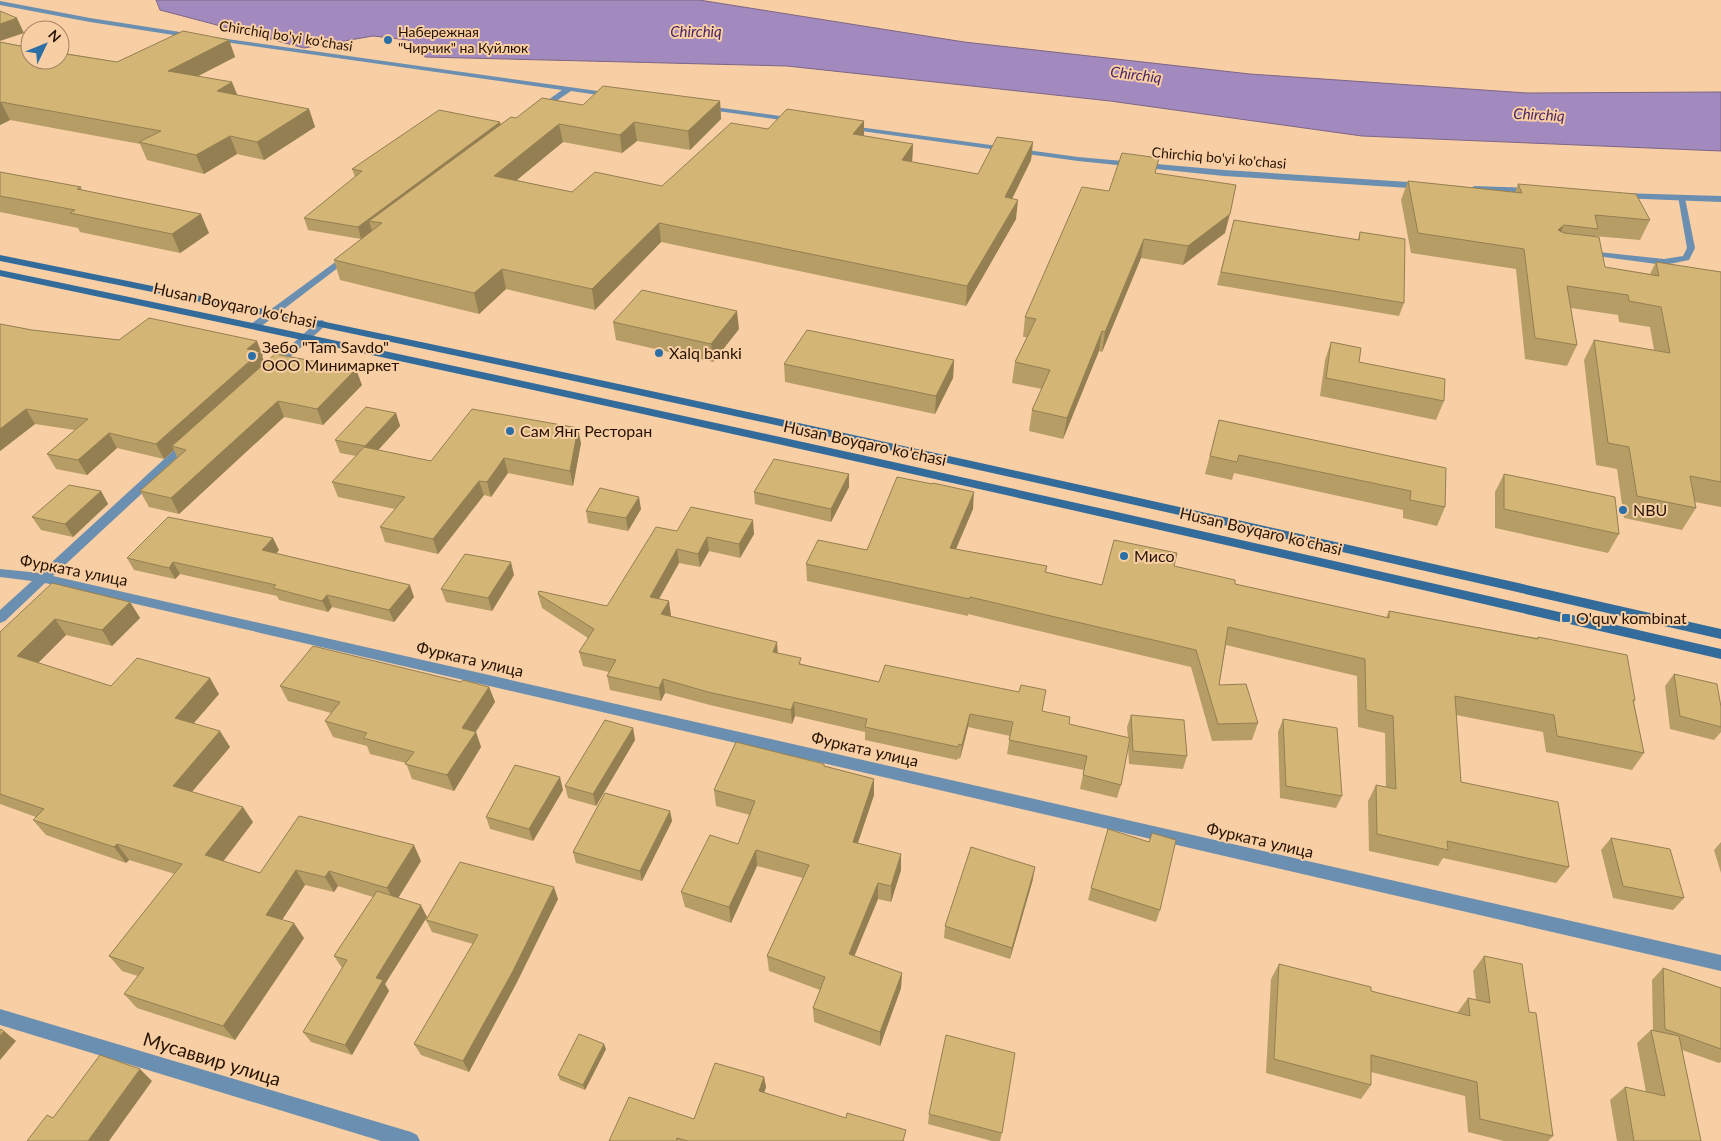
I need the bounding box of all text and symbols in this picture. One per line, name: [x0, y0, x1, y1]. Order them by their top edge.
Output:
street label: Chirchiq bo'yi ko'chasi: [218, 17, 354, 54]
north arrow: [20, 20, 70, 70]
water label: Chirchiq: [670, 22, 722, 40]
place label: Набережная "Чирчик" на Куйлюк: [398, 23, 529, 56]
text: N: [45, 26, 65, 46]
marker: Набережная "Чирчик" на Куйлюк: [382, 34, 394, 46]
water label: Chirchiq: [1109, 62, 1163, 86]
water label: Chirchiq: [1513, 104, 1566, 124]
street label: Chirchiq bo'yi ko'chasi: [1151, 143, 1287, 172]
street label: Husan Boyqaro ko'chasi: [152, 278, 318, 331]
place label: Зебо "Tam Savdo" ООО Минимаркет: [262, 337, 399, 374]
place label: Xalq banki: [669, 343, 742, 362]
marker: Xalq banki: [653, 347, 665, 359]
marker: Зебо "Tam Savdo" ООО Минимаркет: [246, 350, 258, 362]
street label: Husan Boyqaro ko'chasi: [782, 416, 948, 469]
place label: Сам Янг Ресторан: [520, 421, 652, 440]
marker: Сам Янг Ресторан: [504, 425, 516, 437]
place label: NBU: [1633, 500, 1667, 519]
street label: Husan Boyqaro ko'chasi: [1178, 503, 1344, 558]
marker: NBU: [1617, 504, 1629, 516]
place label: Мисо: [1134, 546, 1175, 565]
street label: Фурката улица: [19, 550, 130, 589]
marker: Мисо: [1118, 550, 1130, 562]
place label: O'quv kombinat: [1576, 608, 1687, 627]
marker: O'quv kombinat: [1560, 612, 1572, 624]
street label: Фурката улица: [415, 637, 526, 680]
street label: Фурката улица: [810, 727, 921, 770]
street label: Фурката улица: [1205, 818, 1316, 861]
street label: Мусаввир улица: [141, 1027, 284, 1090]

